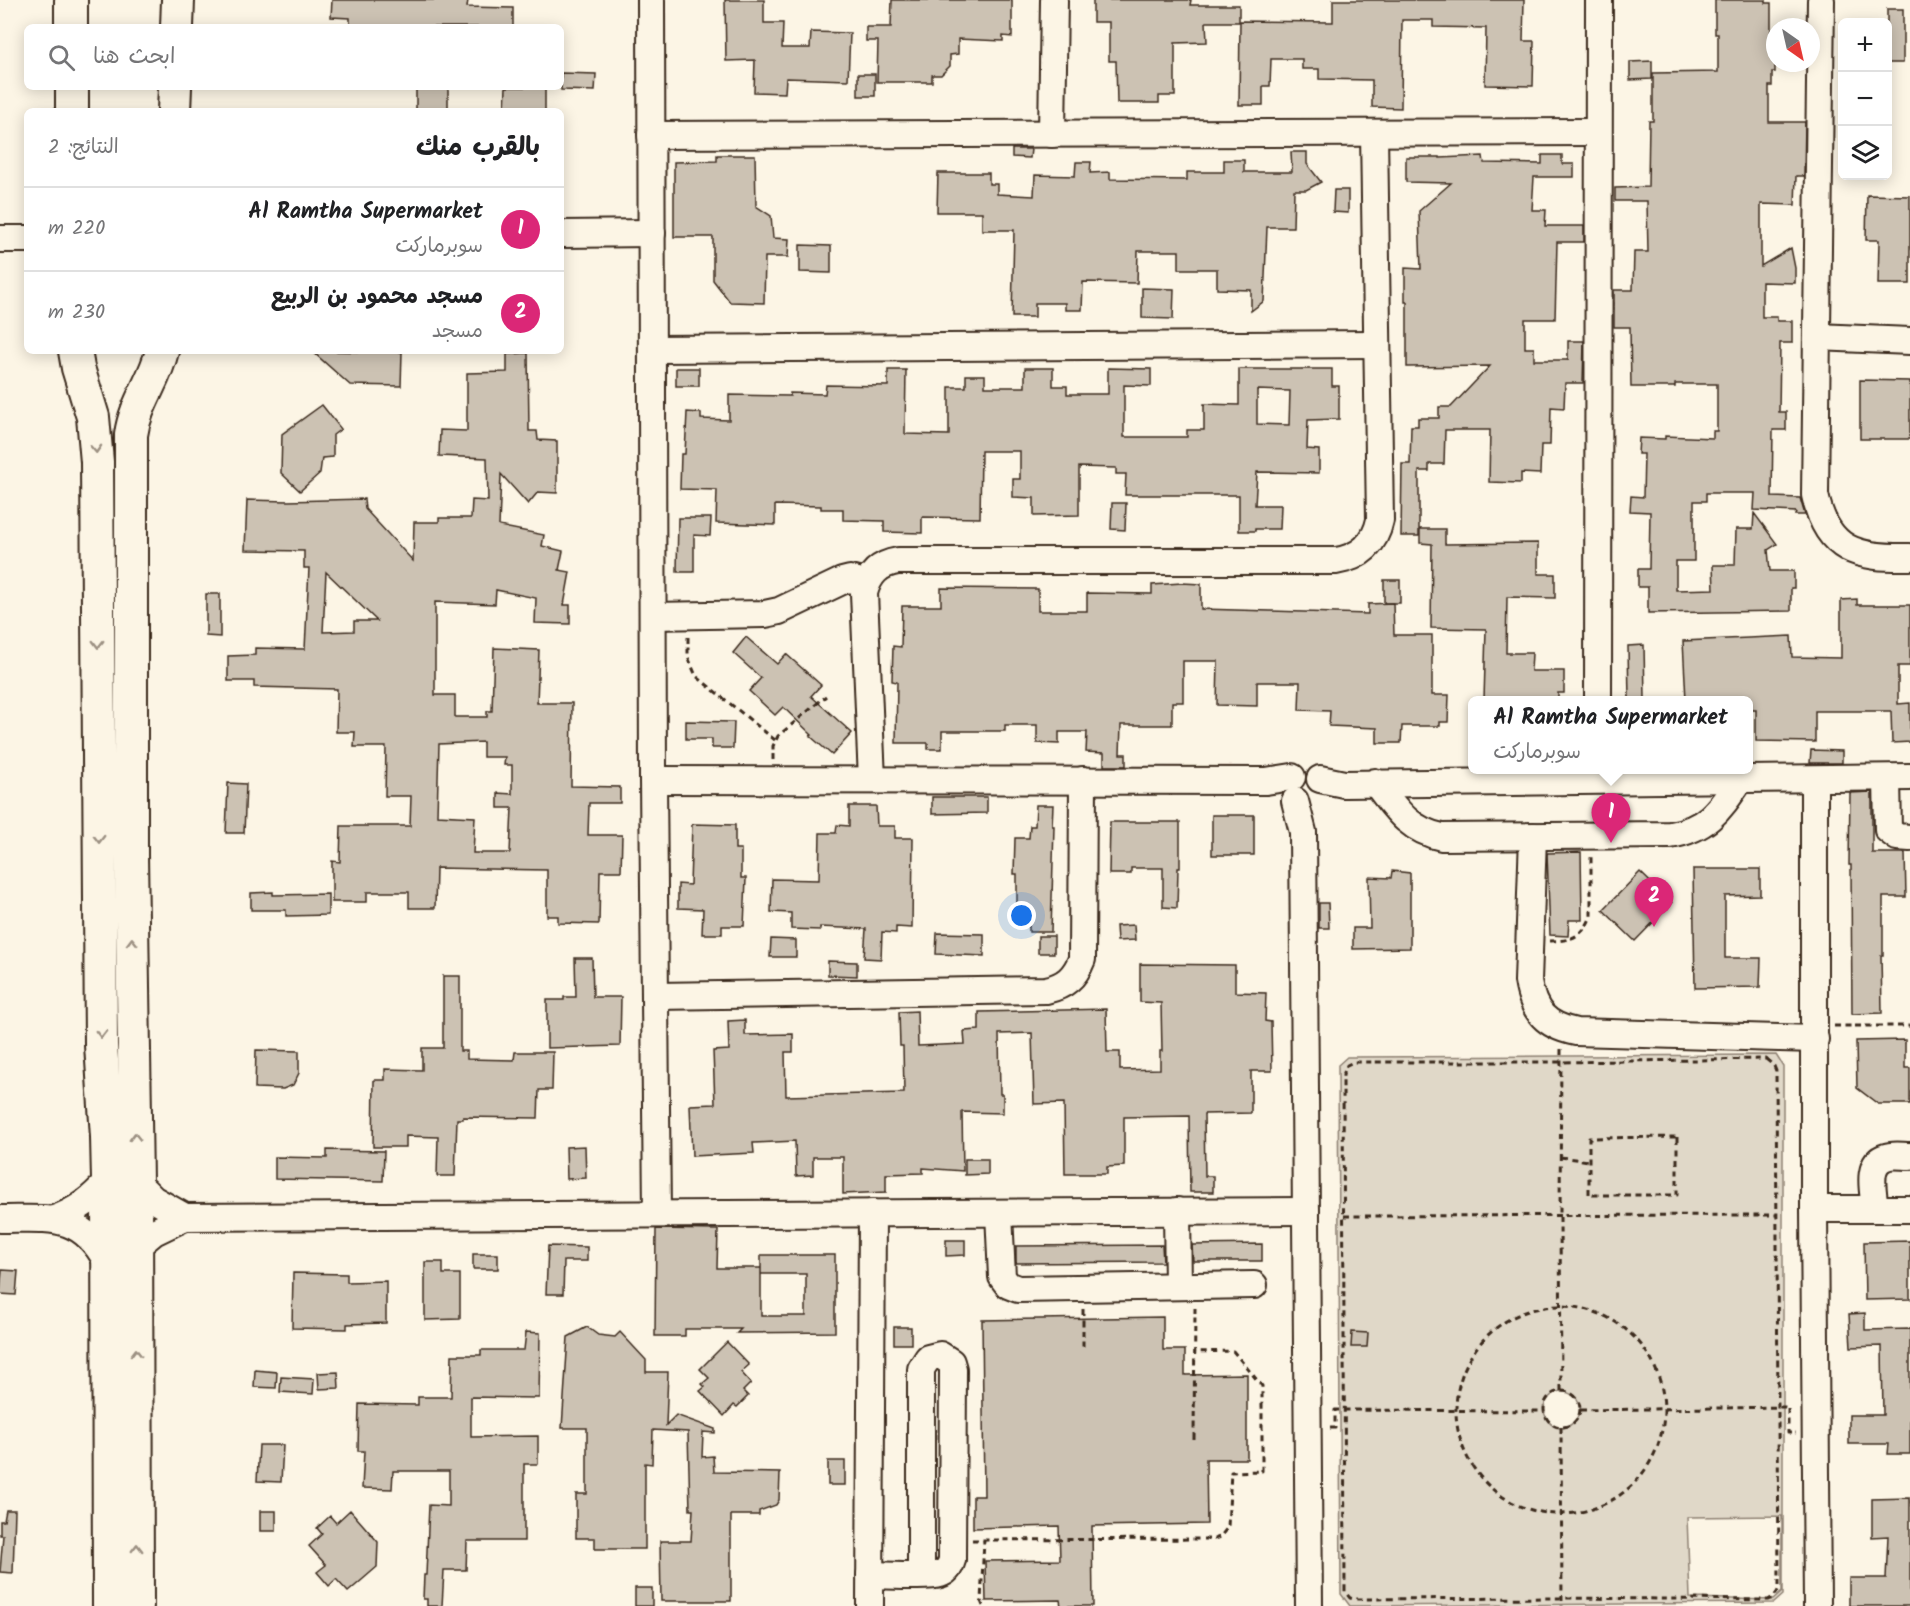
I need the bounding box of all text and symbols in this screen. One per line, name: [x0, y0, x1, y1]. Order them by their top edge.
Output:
north arrow: [1766, 18, 1820, 72]
map controls: [1838, 18, 1892, 180]
button: +: [1838, 18, 1892, 72]
search box: [24, 24, 564, 90]
text: ابحث هنا: [93, 40, 175, 75]
icon: search: [45, 41, 78, 74]
button: −: [1838, 72, 1892, 126]
button: layers: [1838, 126, 1892, 180]
text: بالقرب منك: [416, 127, 540, 169]
text: النتائج: 2: [48, 132, 119, 164]
text: Al Ramtha Supermarket: [248, 195, 483, 230]
text: 220 m: [48, 213, 105, 245]
text: 1: [517, 213, 524, 245]
text: سوبرماركت: [395, 231, 483, 263]
text: مسجد محمود بن الربيع: [271, 280, 483, 315]
text: 230 m: [48, 297, 105, 329]
text: 2: [515, 297, 526, 329]
text: مسجد: [432, 316, 483, 348]
one-way arrow: [90, 444, 103, 453]
one-way arrow: [92, 639, 104, 648]
popup: [1468, 696, 1753, 774]
text: Al Ramtha Supermarket: [1493, 701, 1728, 736]
text: سوبرماركت: [1493, 737, 1581, 769]
pin: 1: [1592, 794, 1630, 843]
one-way arrow: [93, 834, 105, 843]
pin: 2: [1634, 878, 1674, 927]
your location: [1007, 901, 1036, 930]
one-way arrow: [126, 937, 139, 946]
one-way arrow: [95, 1029, 107, 1038]
one-way arrow: [129, 1132, 141, 1141]
one-way arrow: [130, 1348, 142, 1357]
one-way arrow: [131, 1543, 143, 1552]

